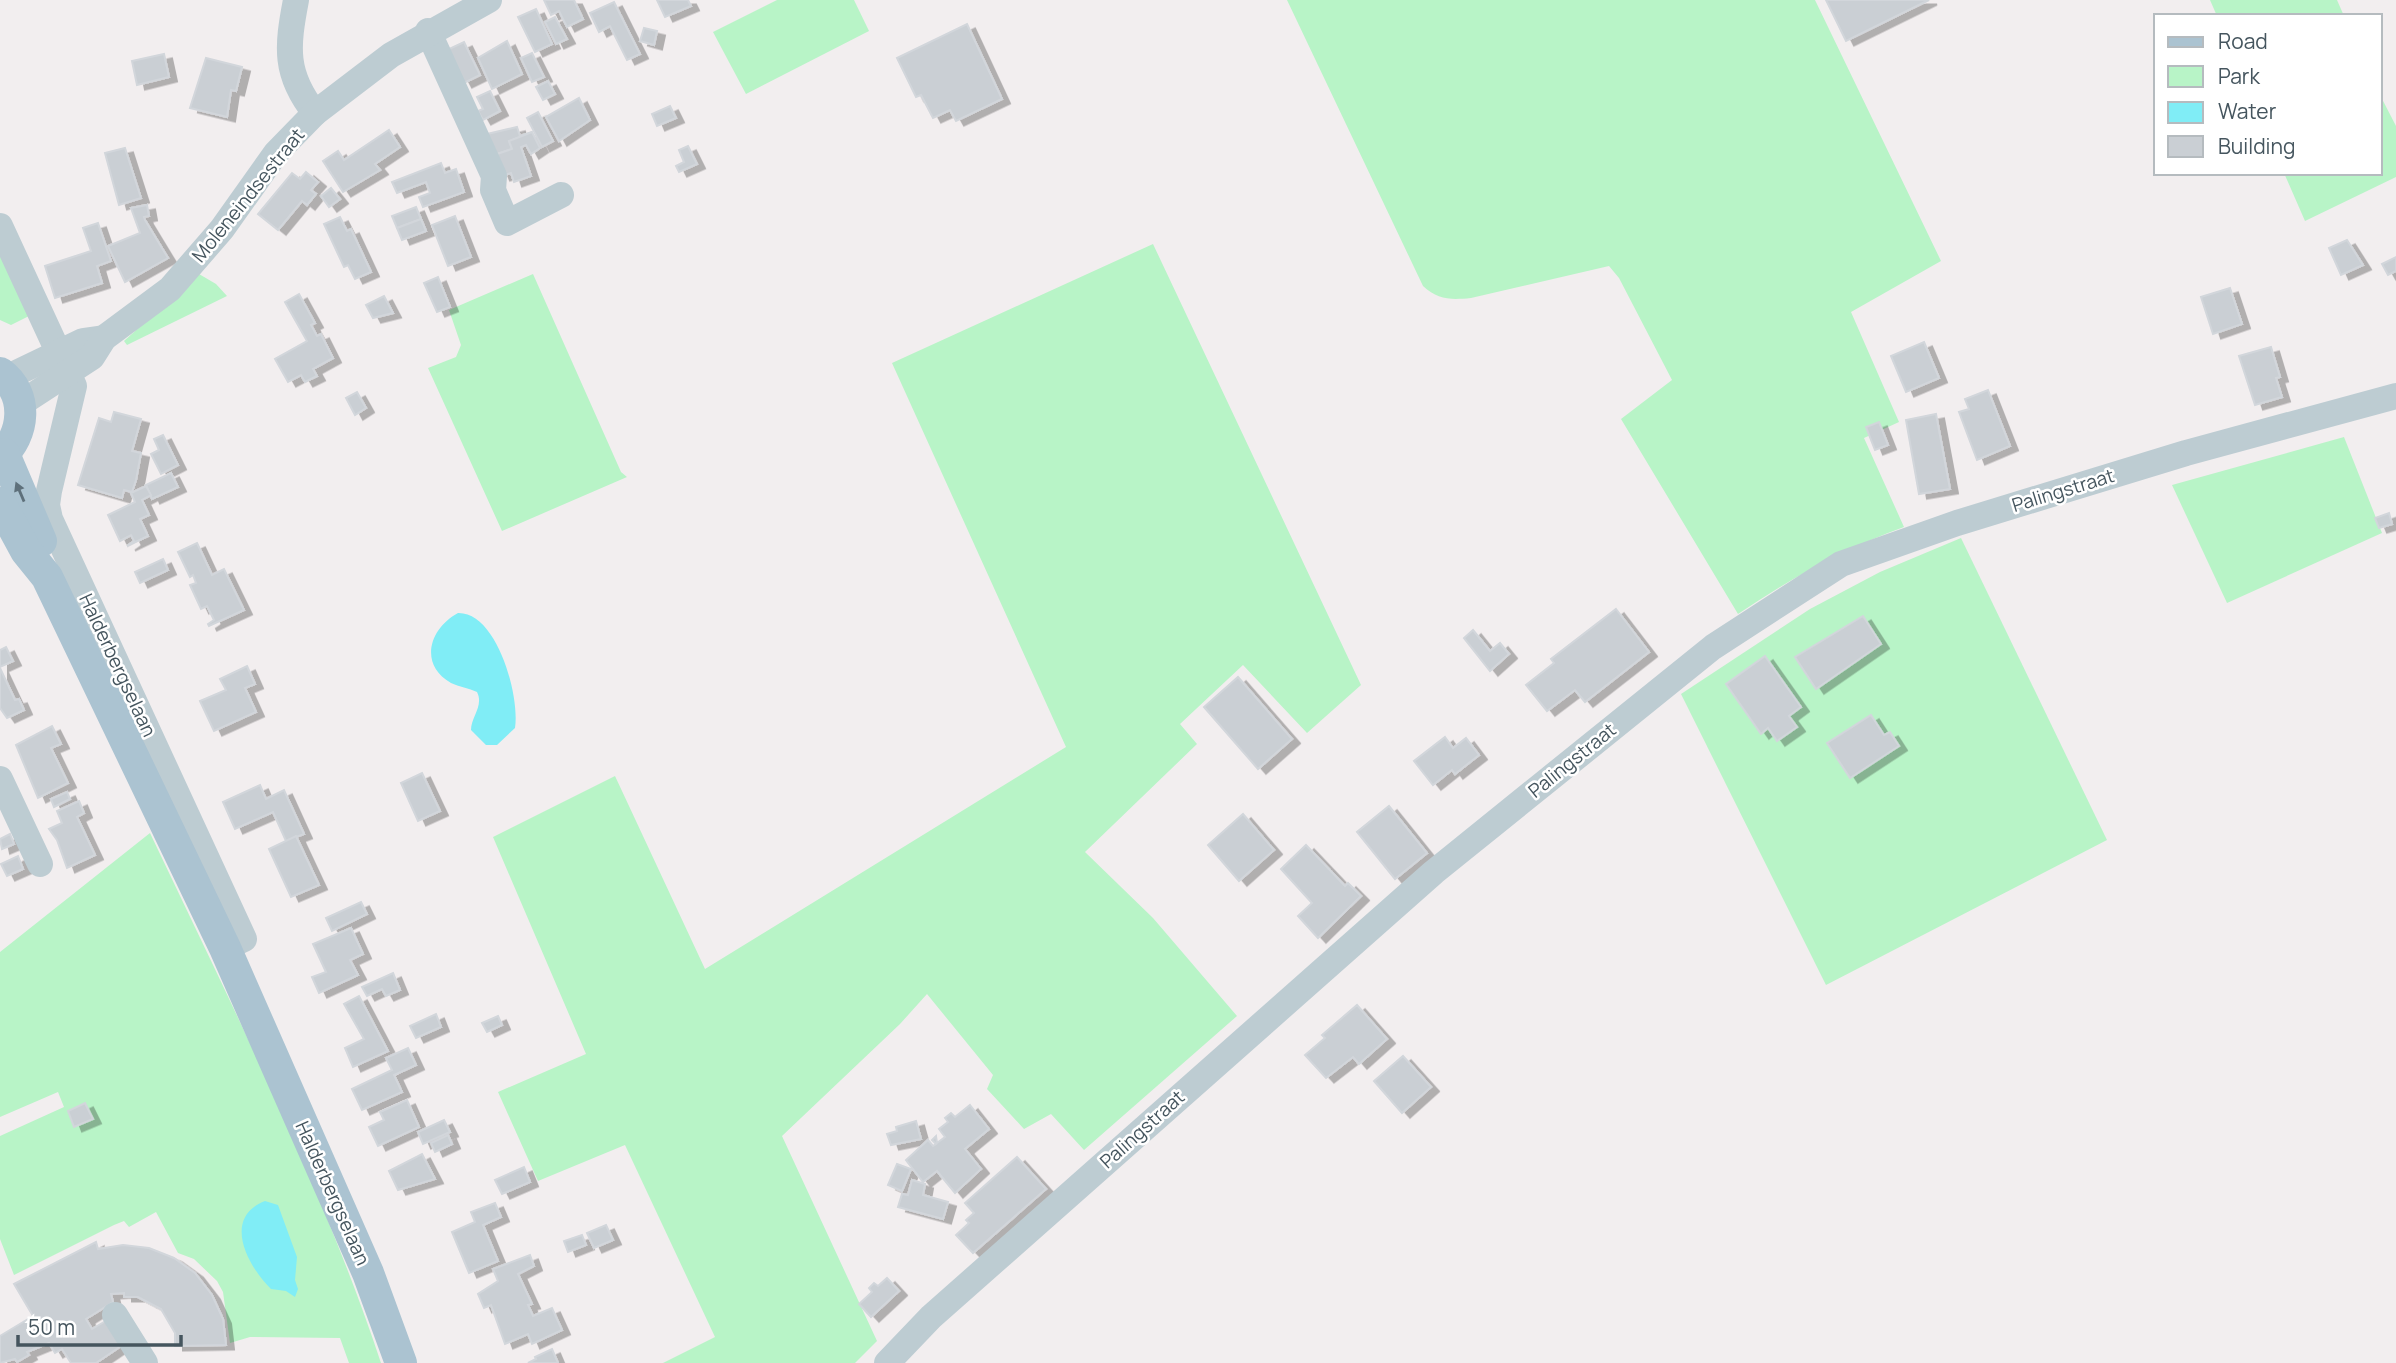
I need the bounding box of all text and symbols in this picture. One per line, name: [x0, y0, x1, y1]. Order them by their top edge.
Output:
legend: [2154, 14, 2382, 175]
text: Road: [2218, 27, 2268, 55]
text: Park: [2218, 62, 2260, 90]
text: Water: [2218, 97, 2277, 125]
street label: Moleneindsestraat: [186, 122, 310, 268]
text: Building: [2218, 132, 2295, 160]
street label: Palingstraat: [2009, 462, 2117, 518]
one-way arrow: [14, 481, 25, 502]
street label: Halderbergselaan: [73, 589, 163, 741]
street label: Palingstraat: [1523, 717, 1621, 803]
street label: Palingstraat: [1094, 1084, 1190, 1174]
street label: Halderbergselaan: [290, 1117, 376, 1269]
scale bar: [18, 1304, 180, 1348]
text: 50 m: [28, 1313, 75, 1341]

